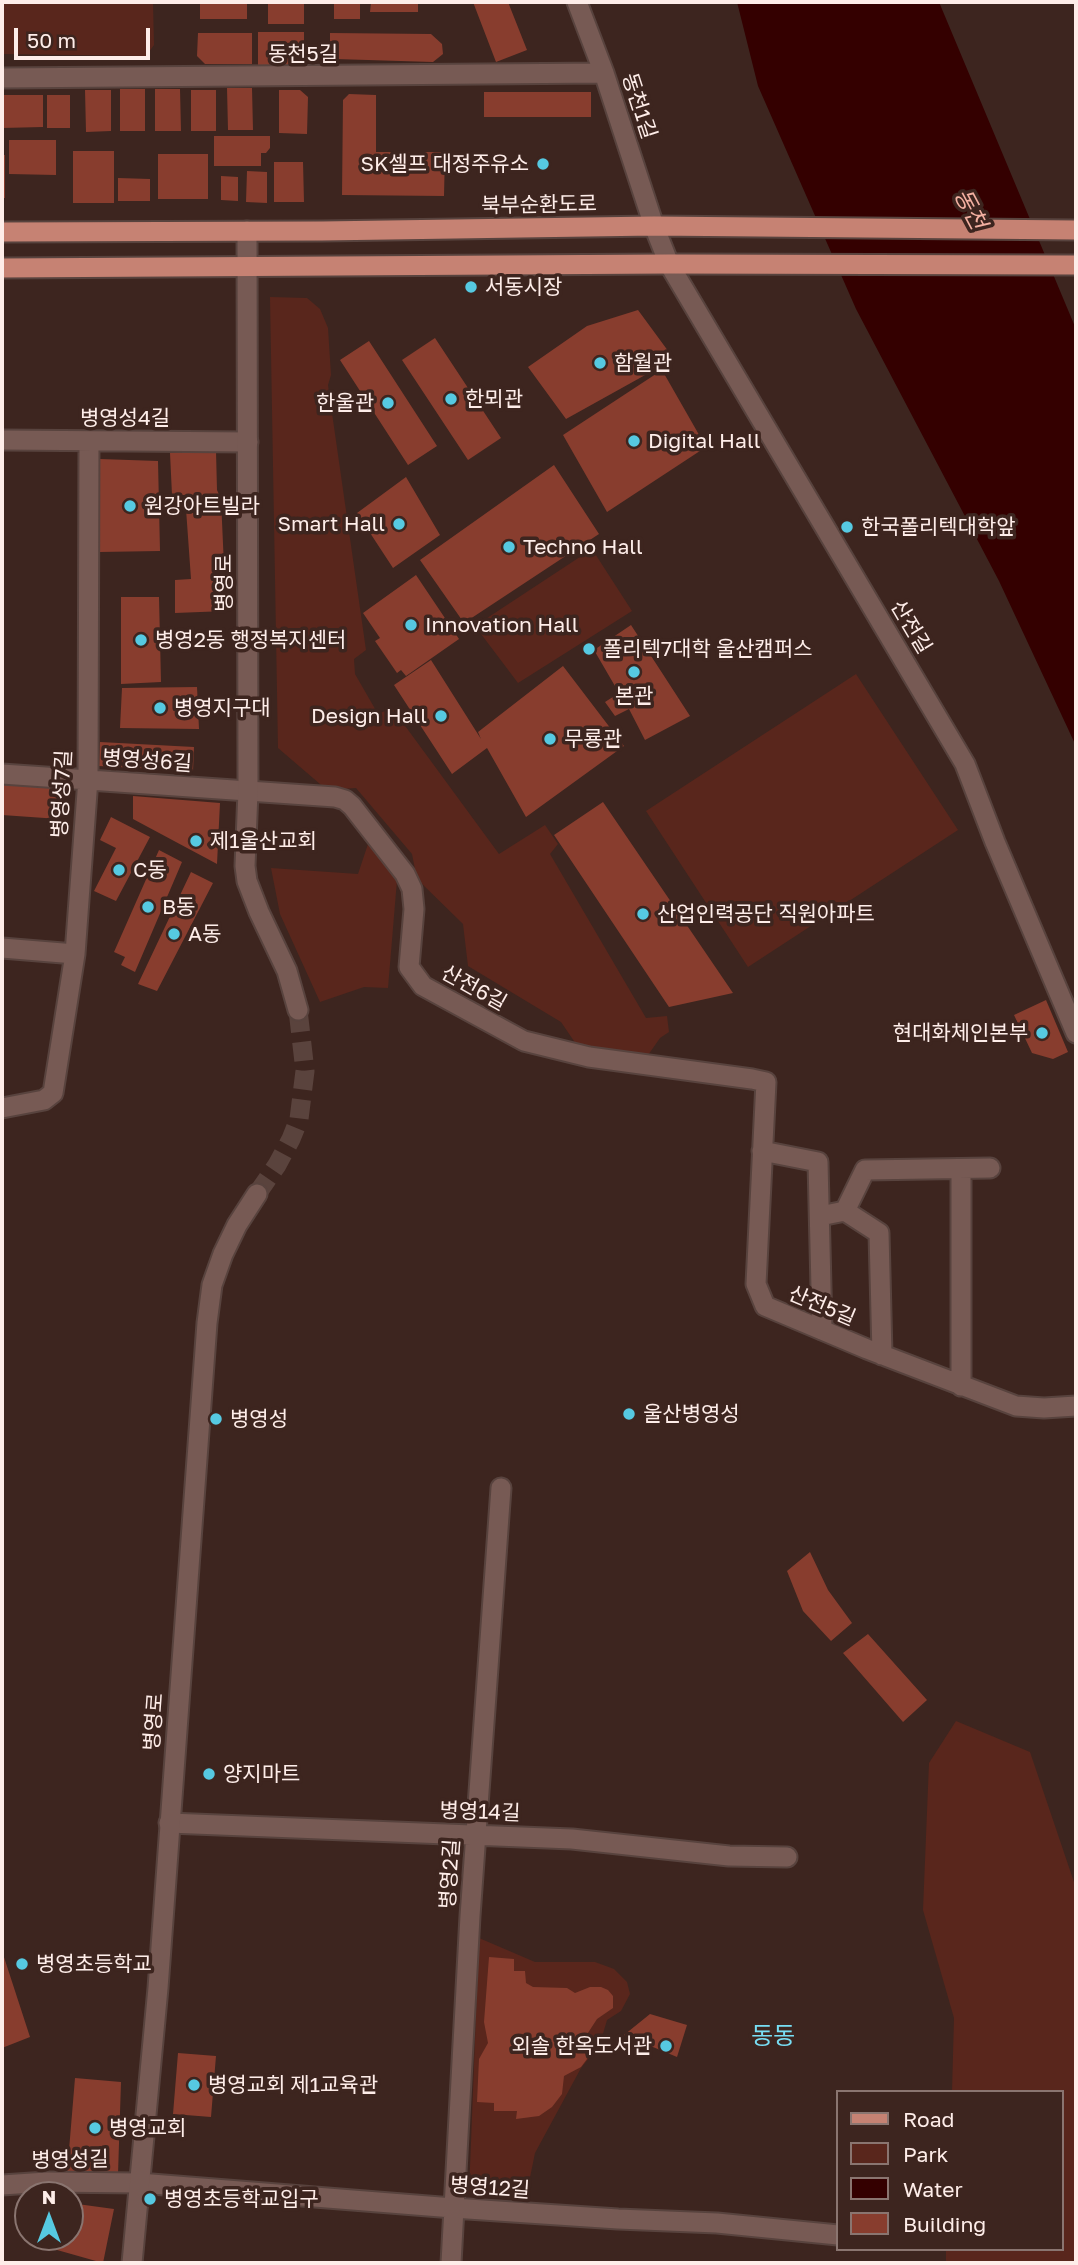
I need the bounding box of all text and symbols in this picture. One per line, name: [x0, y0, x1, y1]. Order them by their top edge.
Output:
scale bar: [18, 14, 154, 58]
text: 50 m: [27, 27, 76, 53]
street label: 동천5길: [268, 41, 338, 67]
street label: 동천1길: [616, 70, 662, 142]
place label: SK셀프 대정주유소: [361, 151, 529, 177]
marker: SK셀프 대정주유소: [535, 156, 551, 172]
water label: 동천: [948, 184, 992, 234]
street label: 북부순환도로: [481, 191, 597, 219]
place label: 서동시장: [485, 274, 562, 300]
marker: 서동시장: [463, 279, 479, 295]
place label: 함월관: [614, 350, 672, 376]
marker: 함월관: [592, 355, 608, 371]
place label: 한뫼관: [465, 386, 523, 412]
place label: 한울관: [316, 390, 374, 416]
marker: 한뫼관: [443, 391, 459, 407]
marker: 한울관: [380, 395, 396, 411]
street label: 병영성4길: [80, 405, 170, 431]
place label: Digital Hall: [648, 428, 760, 454]
marker: Digital Hall: [626, 433, 642, 449]
place label: 원강아트빌라: [144, 493, 260, 519]
marker: 원강아트빌라: [122, 498, 138, 514]
place label: Smart Hall: [278, 511, 385, 537]
place label: 한국폴리텍대학앞: [861, 514, 1016, 540]
marker: Smart Hall: [391, 516, 407, 532]
marker: 한국폴리텍대학앞: [839, 519, 855, 535]
place label: Techno Hall: [523, 534, 643, 560]
marker: Techno Hall: [501, 539, 517, 555]
street label: 병영로: [211, 554, 237, 612]
street label: 산전길: [885, 596, 937, 658]
place label: Innovation Hall: [425, 612, 578, 638]
marker: Innovation Hall: [403, 617, 419, 633]
place label: 병영2동 행정복지센터: [155, 627, 346, 653]
marker: 병영2동 행정복지센터: [133, 632, 149, 648]
place label: 폴리텍7대학 울산캠퍼스: [603, 636, 813, 662]
marker: 폴리텍7대학 울산캠퍼스: [581, 641, 597, 657]
marker: 본관: [626, 664, 642, 680]
place label: 본관: [615, 683, 653, 709]
place label: 병영지구대: [174, 695, 271, 721]
marker: 병영지구대: [152, 700, 168, 716]
place label: Design Hall: [311, 703, 427, 729]
marker: Design Hall: [433, 708, 449, 724]
place label: 무룡관: [564, 726, 622, 752]
marker: 무룡관: [542, 731, 558, 747]
street label: 병영성6길: [101, 745, 193, 777]
street label: 병영성7길: [47, 749, 77, 839]
place label: 제1울산교회: [210, 828, 317, 854]
marker: 제1울산교회: [188, 833, 204, 849]
place label: C동: [133, 857, 167, 883]
marker: C동: [111, 862, 127, 878]
place label: B동: [162, 894, 195, 920]
marker: B동: [140, 899, 156, 915]
place label: 산업인력공단 직원아파트: [657, 901, 875, 927]
marker: 산업인력공단 직원아파트: [635, 906, 651, 922]
place label: A동: [188, 921, 221, 947]
marker: A동: [166, 926, 182, 942]
street label: 산전6길: [437, 960, 511, 1016]
place label: 현대화체인본부: [893, 1020, 1028, 1046]
marker: 현대화체인본부: [1034, 1025, 1050, 1041]
street label: 산전5길: [785, 1281, 859, 1331]
place label: 울산병영성: [643, 1401, 740, 1427]
place label: 병영성: [230, 1406, 288, 1432]
marker: 울산병영성: [621, 1406, 637, 1422]
marker: 병영성: [208, 1411, 224, 1427]
street label: 병영로: [139, 1692, 169, 1752]
place label: 양지마트: [223, 1761, 300, 1787]
marker: 양지마트: [201, 1766, 217, 1782]
street label: 병영14길: [439, 1798, 521, 1826]
street label: 병영2길: [435, 1838, 465, 1910]
place label: 병영초등학교: [36, 1951, 152, 1977]
marker: 병영초등학교: [14, 1956, 30, 1972]
district label: 동동: [751, 2022, 795, 2050]
place label: 외솔 한옥도서관: [512, 2033, 652, 2059]
marker: 외솔 한옥도서관: [658, 2038, 674, 2054]
place label: 병영교회 제1교육관: [208, 2072, 378, 2098]
marker: 병영교회 제1교육관: [186, 2077, 202, 2093]
legend: [836, 2090, 1064, 2251]
text: Road: [903, 2106, 954, 2132]
place label: 병영교회: [109, 2115, 186, 2141]
marker: 병영교회: [87, 2120, 103, 2136]
text: Park: [903, 2141, 948, 2167]
street label: 병영성길: [31, 2147, 109, 2173]
street label: 병영12길: [449, 2173, 531, 2203]
text: Water: [903, 2176, 963, 2202]
north arrow: [14, 2181, 84, 2251]
text: N: [42, 2185, 56, 2208]
place label: 병영초등학교입구: [164, 2186, 319, 2212]
marker: 병영초등학교입구: [142, 2191, 158, 2207]
text: Building: [903, 2211, 986, 2237]

